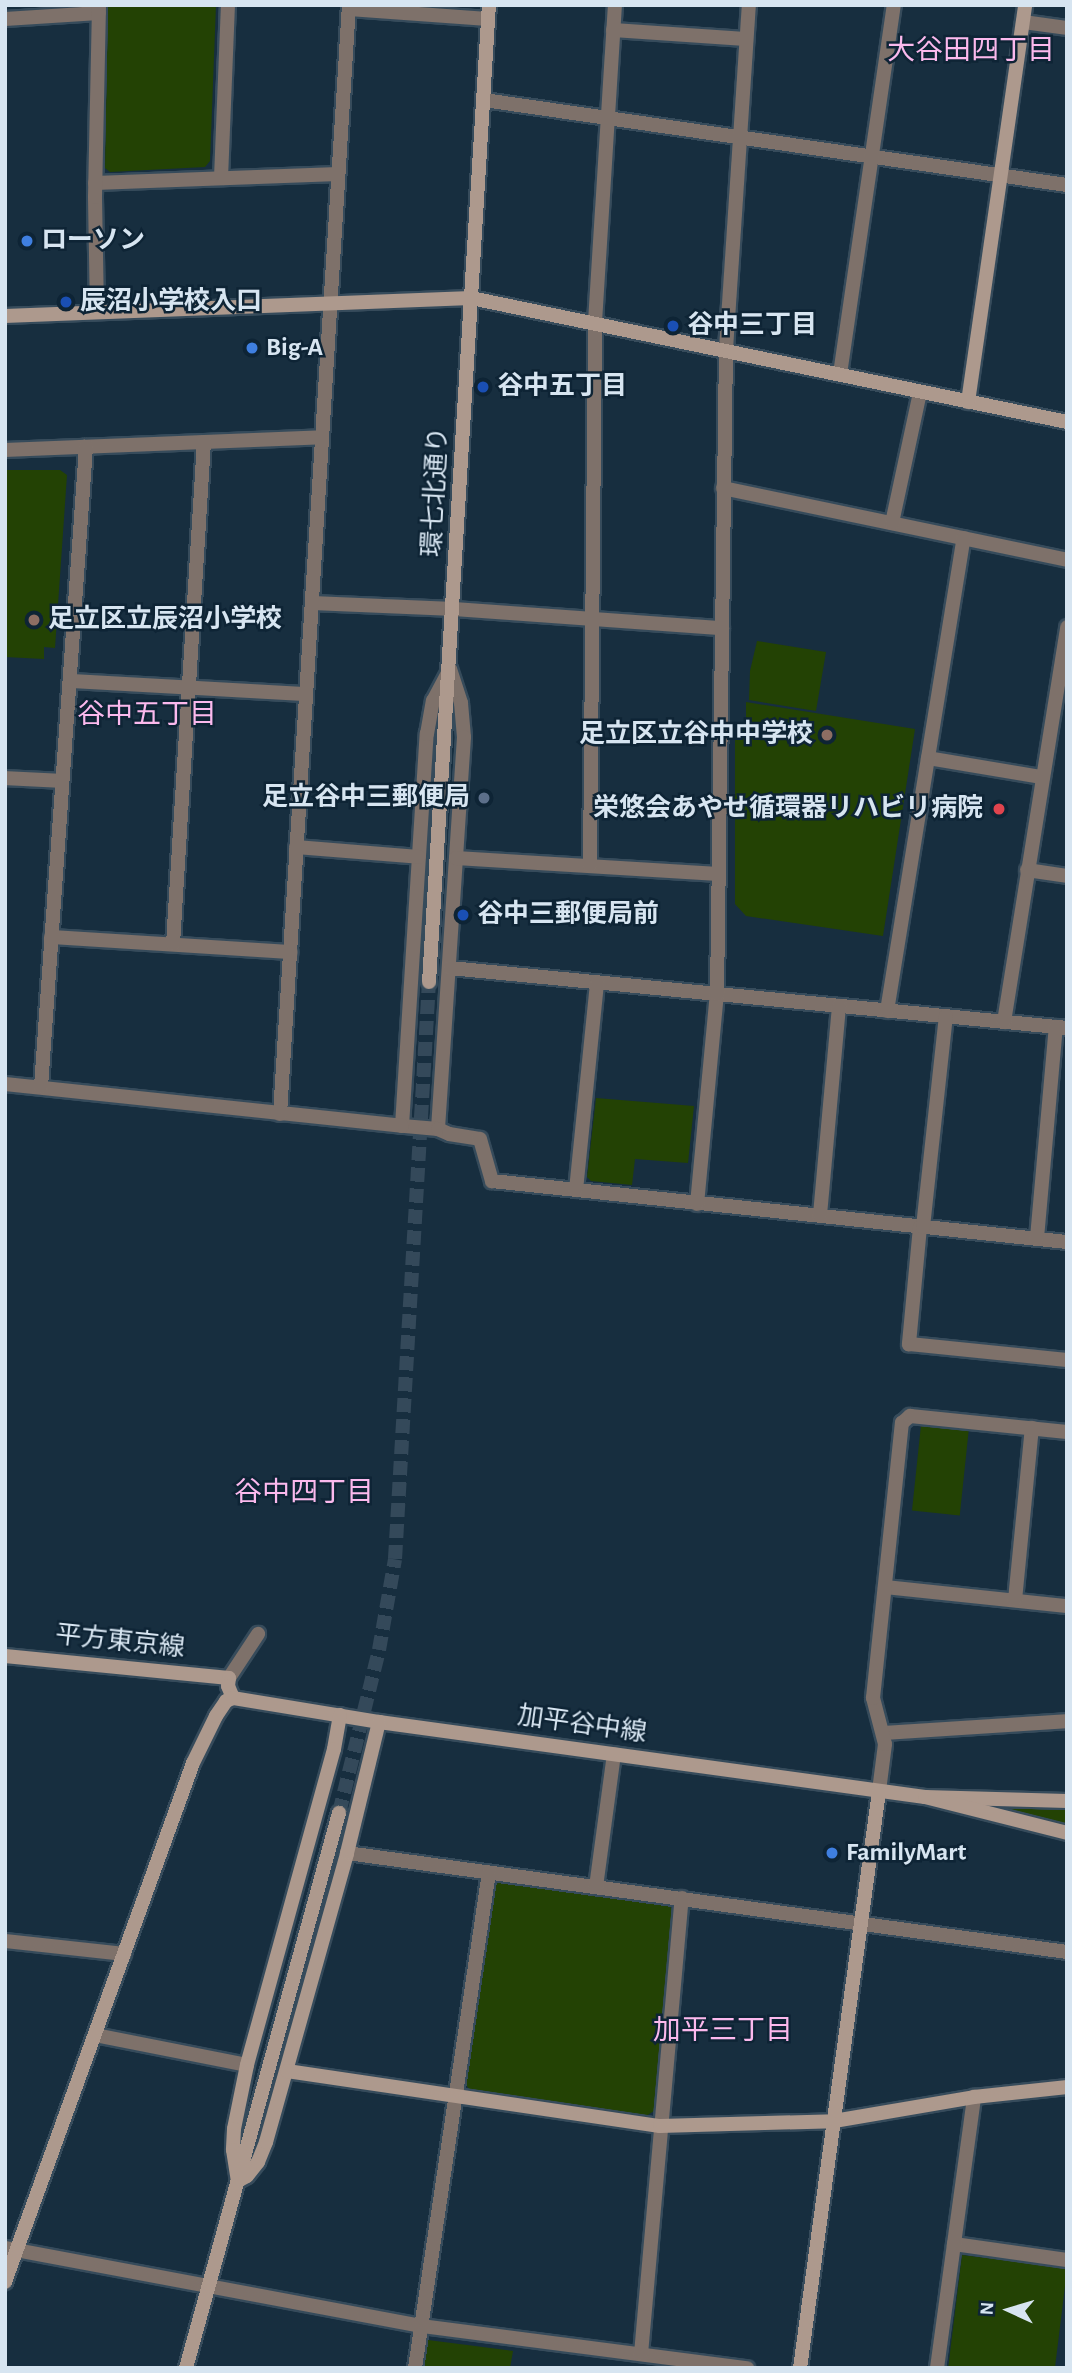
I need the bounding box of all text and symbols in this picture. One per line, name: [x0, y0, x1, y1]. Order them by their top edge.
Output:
district label: 大谷田四丁目: [887, 34, 1055, 68]
place label: ローソン: [41, 225, 145, 257]
marker: ローソン: [19, 233, 35, 249]
place label: 辰沼小学校入口: [80, 286, 262, 318]
marker: 辰沼小学校入口: [58, 294, 74, 310]
place label: 谷中三丁目: [687, 310, 817, 342]
marker: 谷中三丁目: [665, 318, 681, 334]
place label: Big-A: [266, 332, 323, 364]
marker: Big-A: [244, 340, 260, 356]
place label: 谷中五丁目: [497, 371, 627, 403]
marker: 谷中五丁目: [475, 379, 491, 395]
street label: 環七北通り: [417, 426, 455, 558]
place label: 足立区立辰沼小学校: [48, 604, 282, 636]
marker: 足立区立辰沼小学校: [26, 612, 42, 628]
district label: 谷中五丁目: [77, 698, 217, 732]
place label: 足立区立谷中中学校: [579, 719, 813, 751]
marker: 足立区立谷中中学校: [819, 727, 835, 743]
place label: 足立谷中三郵便局: [262, 782, 470, 814]
marker: 足立谷中三郵便局: [476, 790, 492, 806]
place label: 栄悠会あやせ循環器リハビリ病院: [593, 793, 983, 825]
marker: 栄悠会あやせ循環器リハビリ病院: [989, 799, 1009, 819]
place label: 谷中三郵便局前: [477, 899, 659, 931]
marker: 谷中三郵便局前: [455, 907, 471, 923]
district label: 谷中四丁目: [234, 1476, 374, 1510]
street label: 平方東京線: [54, 1620, 186, 1664]
street label: 加平谷中線: [515, 1701, 649, 1749]
place label: FamilyMart: [846, 1837, 966, 1869]
marker: FamilyMart: [824, 1845, 840, 1861]
district label: 加平三丁目: [653, 2014, 793, 2048]
north arrow: [974, 2275, 1044, 2345]
text: N: [978, 2301, 997, 2316]

